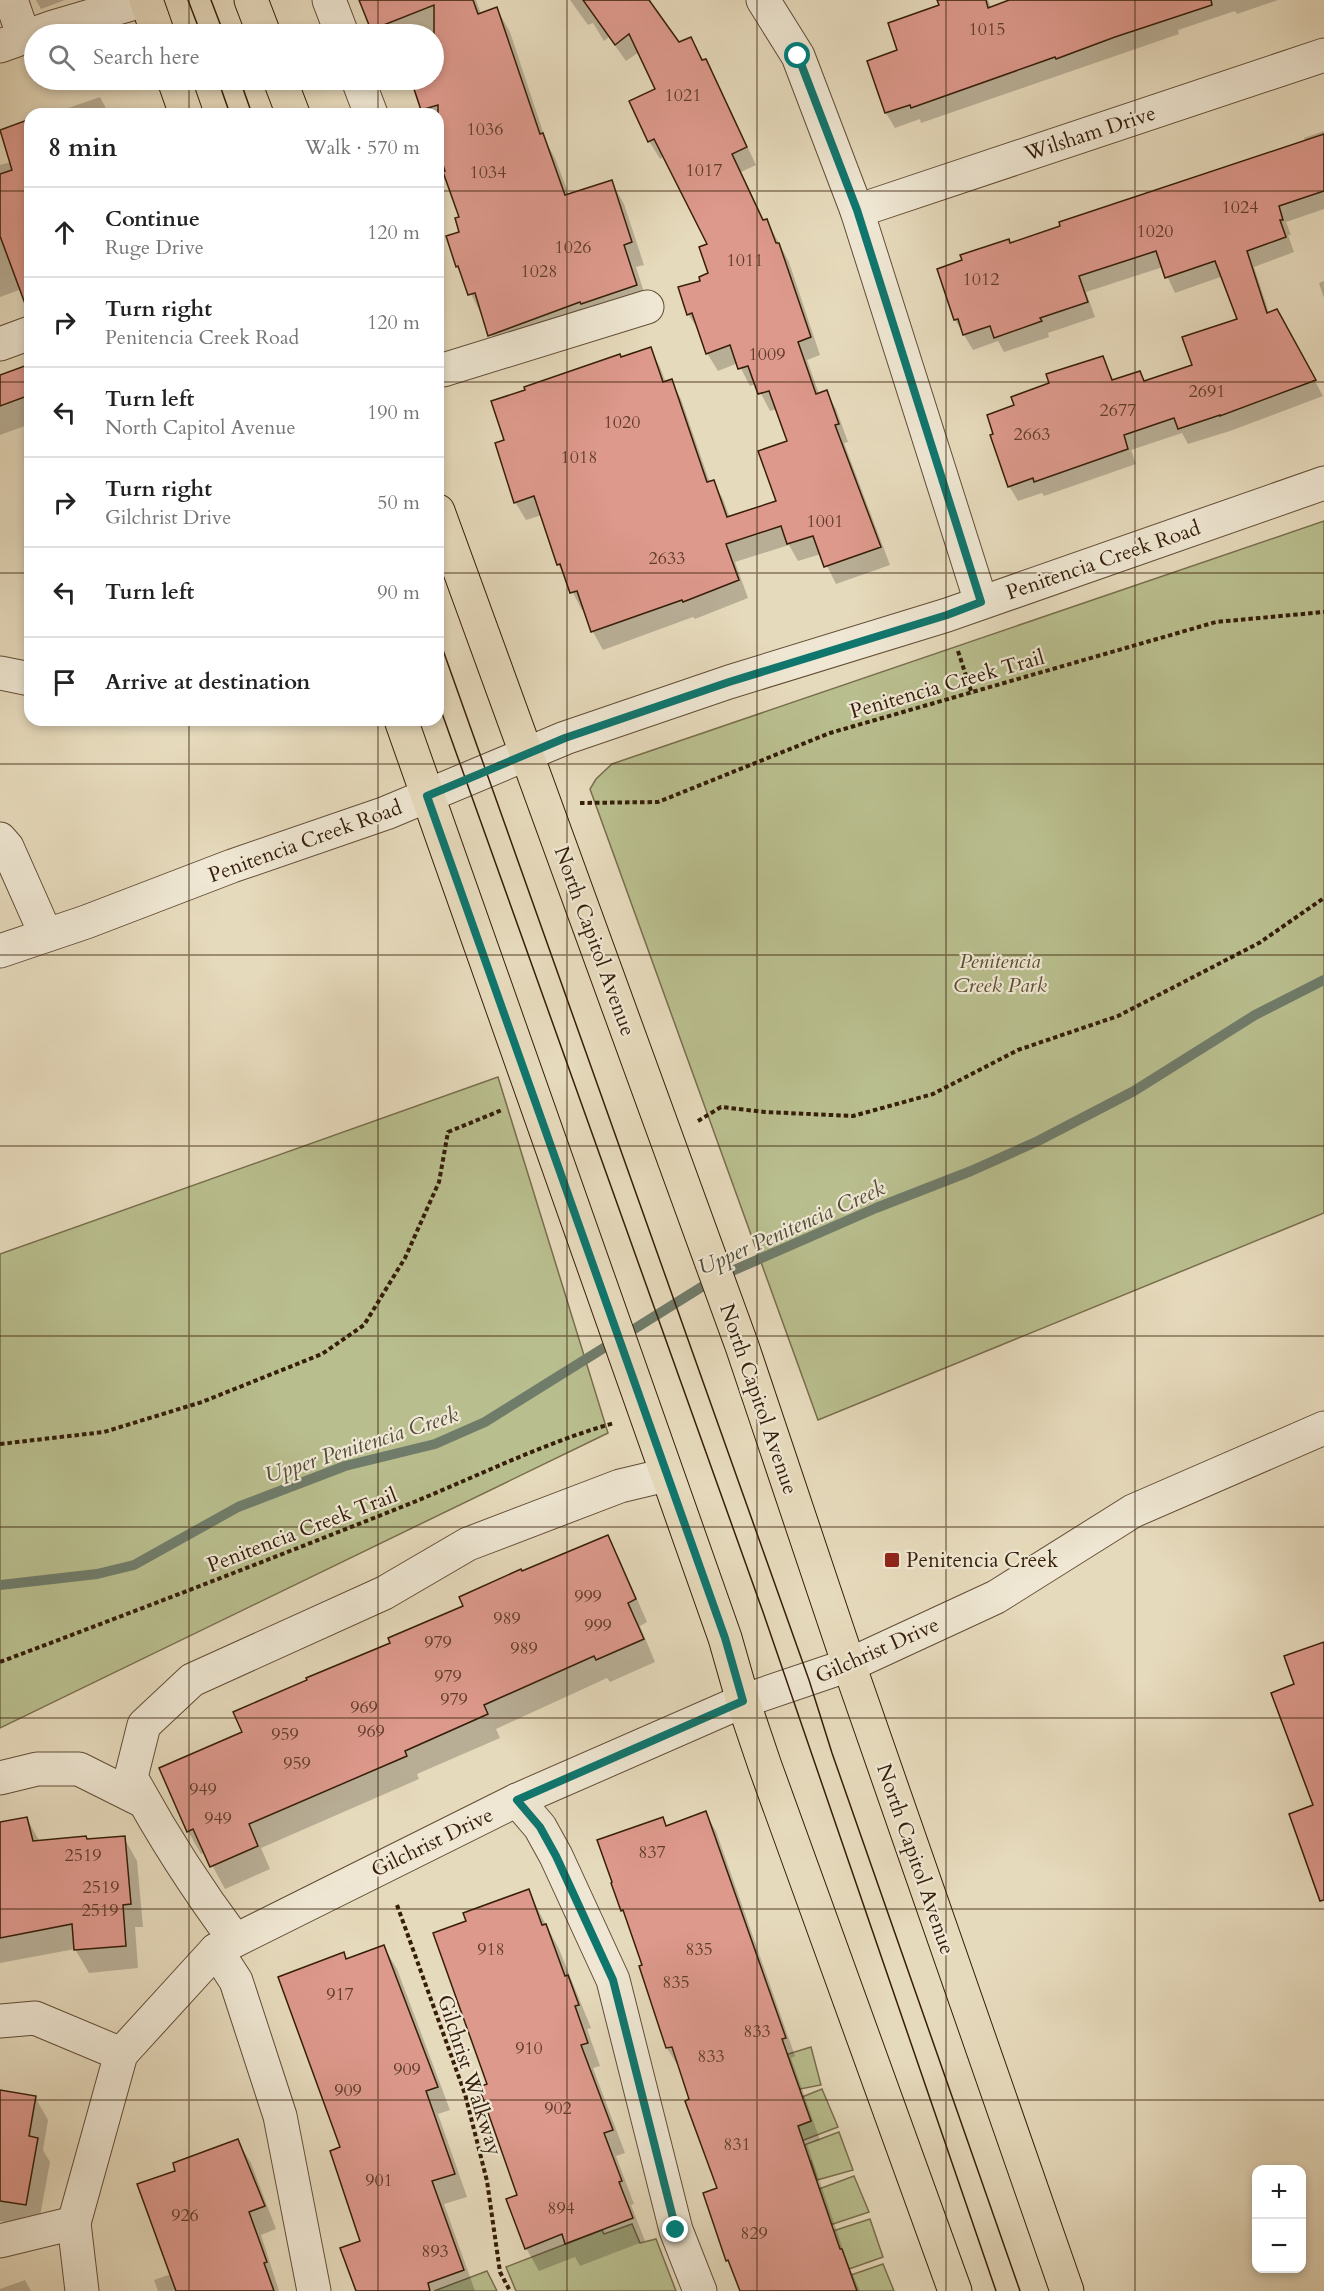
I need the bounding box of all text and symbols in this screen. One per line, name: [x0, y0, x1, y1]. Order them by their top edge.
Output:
house number: 1015: [969, 17, 1005, 42]
search box: [24, 24, 444, 90]
icon: search: [45, 41, 78, 74]
text: Search here: [93, 42, 200, 72]
route start: [784, 42, 810, 68]
house number: 1021: [665, 83, 701, 108]
street label: Wilsham Drive: [1020, 99, 1159, 169]
house number: 1036: [467, 117, 503, 142]
text: 8 min: [48, 130, 117, 165]
text: Walk · 570 m: [305, 134, 420, 161]
house number: 1017: [686, 158, 722, 183]
house number: 1034: [470, 160, 506, 185]
house number: 1024: [1222, 195, 1258, 220]
text: Continue: [105, 204, 200, 234]
icon: ahead: [48, 216, 81, 249]
text: 120 m: [367, 219, 420, 246]
house number: 1020: [1137, 219, 1173, 244]
text: Ruge Drive: [105, 234, 204, 261]
house number: 1026: [555, 235, 591, 260]
house number: 1011: [727, 248, 763, 273]
house number: 1028: [521, 259, 557, 284]
house number: 1012: [963, 267, 999, 292]
text: Turn right: [105, 294, 212, 324]
icon: right: [48, 306, 81, 339]
text: 120 m: [367, 309, 420, 336]
text: Penitencia Creek Road: [105, 324, 299, 351]
house number: 1009: [749, 342, 785, 367]
house number: 2691: [1189, 379, 1225, 404]
text: Turn left: [105, 384, 194, 414]
icon: left: [48, 396, 81, 429]
house number: 2677: [1100, 398, 1136, 423]
text: 190 m: [367, 399, 420, 426]
house number: 1020: [604, 410, 640, 435]
text: North Capitol Avenue: [105, 414, 295, 441]
house number: 2663: [1014, 422, 1050, 447]
house number: 1018: [561, 445, 597, 470]
text: Turn right: [105, 474, 212, 504]
icon: right: [48, 486, 81, 519]
text: 50 m: [377, 489, 420, 516]
text: Gilchrist Drive: [105, 504, 231, 531]
house number: 1001: [807, 509, 843, 534]
street label: Penitencia Creek Road: [1002, 514, 1204, 607]
house number: 2633: [649, 546, 685, 571]
icon: left: [48, 576, 81, 609]
text: Turn left: [105, 577, 194, 607]
text: 90 m: [377, 579, 420, 606]
street label: Penitencia Creek Trail: [846, 643, 1048, 726]
icon: arrive: [48, 666, 81, 699]
text: Arrive at destination: [105, 667, 310, 697]
street label: Penitencia Creek Road: [204, 793, 406, 890]
street label: North Capitol Avenue: [547, 842, 642, 1040]
park label: Penitencia Creek Park: [953, 947, 1047, 1000]
water label: Upper Penitencia Creek: [693, 1173, 890, 1283]
street label: North Capitol Avenue: [712, 1300, 805, 1498]
water label: Upper Penitencia Creek: [260, 1399, 462, 1491]
street label: Penitencia Creek Trail: [203, 1481, 401, 1580]
place label: Penitencia Creek: [906, 1546, 1059, 1575]
marker: Penitencia Creek: [883, 1551, 901, 1569]
house number: 999: [574, 1584, 602, 1609]
house number: 989: [493, 1606, 521, 1631]
street label: Gilchrist Drive: [811, 1610, 944, 1691]
house number: 999: [584, 1613, 612, 1638]
house number: 979: [424, 1630, 452, 1655]
house number: 989: [510, 1636, 538, 1661]
house number: 979: [434, 1664, 462, 1689]
house number: 979: [440, 1687, 468, 1712]
house number: 969: [350, 1695, 378, 1720]
house number: 969: [357, 1719, 385, 1744]
house number: 959: [271, 1722, 299, 1747]
house number: 959: [283, 1751, 311, 1776]
street label: North Capitol Avenue: [869, 1760, 962, 1958]
house number: 949: [189, 1777, 217, 1802]
street label: Gilchrist Drive: [366, 1800, 498, 1885]
house number: 949: [204, 1806, 232, 1831]
house number: 837: [638, 1840, 666, 1865]
house number: 2519: [65, 1843, 101, 1868]
house number: 2519: [83, 1875, 119, 1900]
house number: 2519: [82, 1898, 118, 1923]
house number: 918: [477, 1937, 505, 1962]
house number: 835: [685, 1937, 713, 1962]
house number: 835: [662, 1970, 690, 1995]
house number: 917: [326, 1982, 354, 2007]
street label: Gilchrist Walkway: [430, 1991, 509, 2159]
house number: 833: [743, 2019, 771, 2044]
house number: 910: [515, 2036, 543, 2061]
house number: 833: [697, 2044, 725, 2069]
house number: 909: [393, 2057, 421, 2082]
house number: 909: [334, 2078, 362, 2103]
house number: 902: [544, 2096, 572, 2121]
house number: 831: [723, 2132, 751, 2157]
map controls: [1252, 2165, 1306, 2273]
button: +: [1252, 2165, 1306, 2219]
house number: 901: [365, 2168, 393, 2193]
house number: 894: [547, 2196, 575, 2221]
house number: 926: [171, 2203, 199, 2228]
route end: [662, 2216, 688, 2242]
button: −: [1252, 2219, 1306, 2273]
house number: 829: [740, 2221, 768, 2246]
house number: 893: [421, 2239, 449, 2264]

